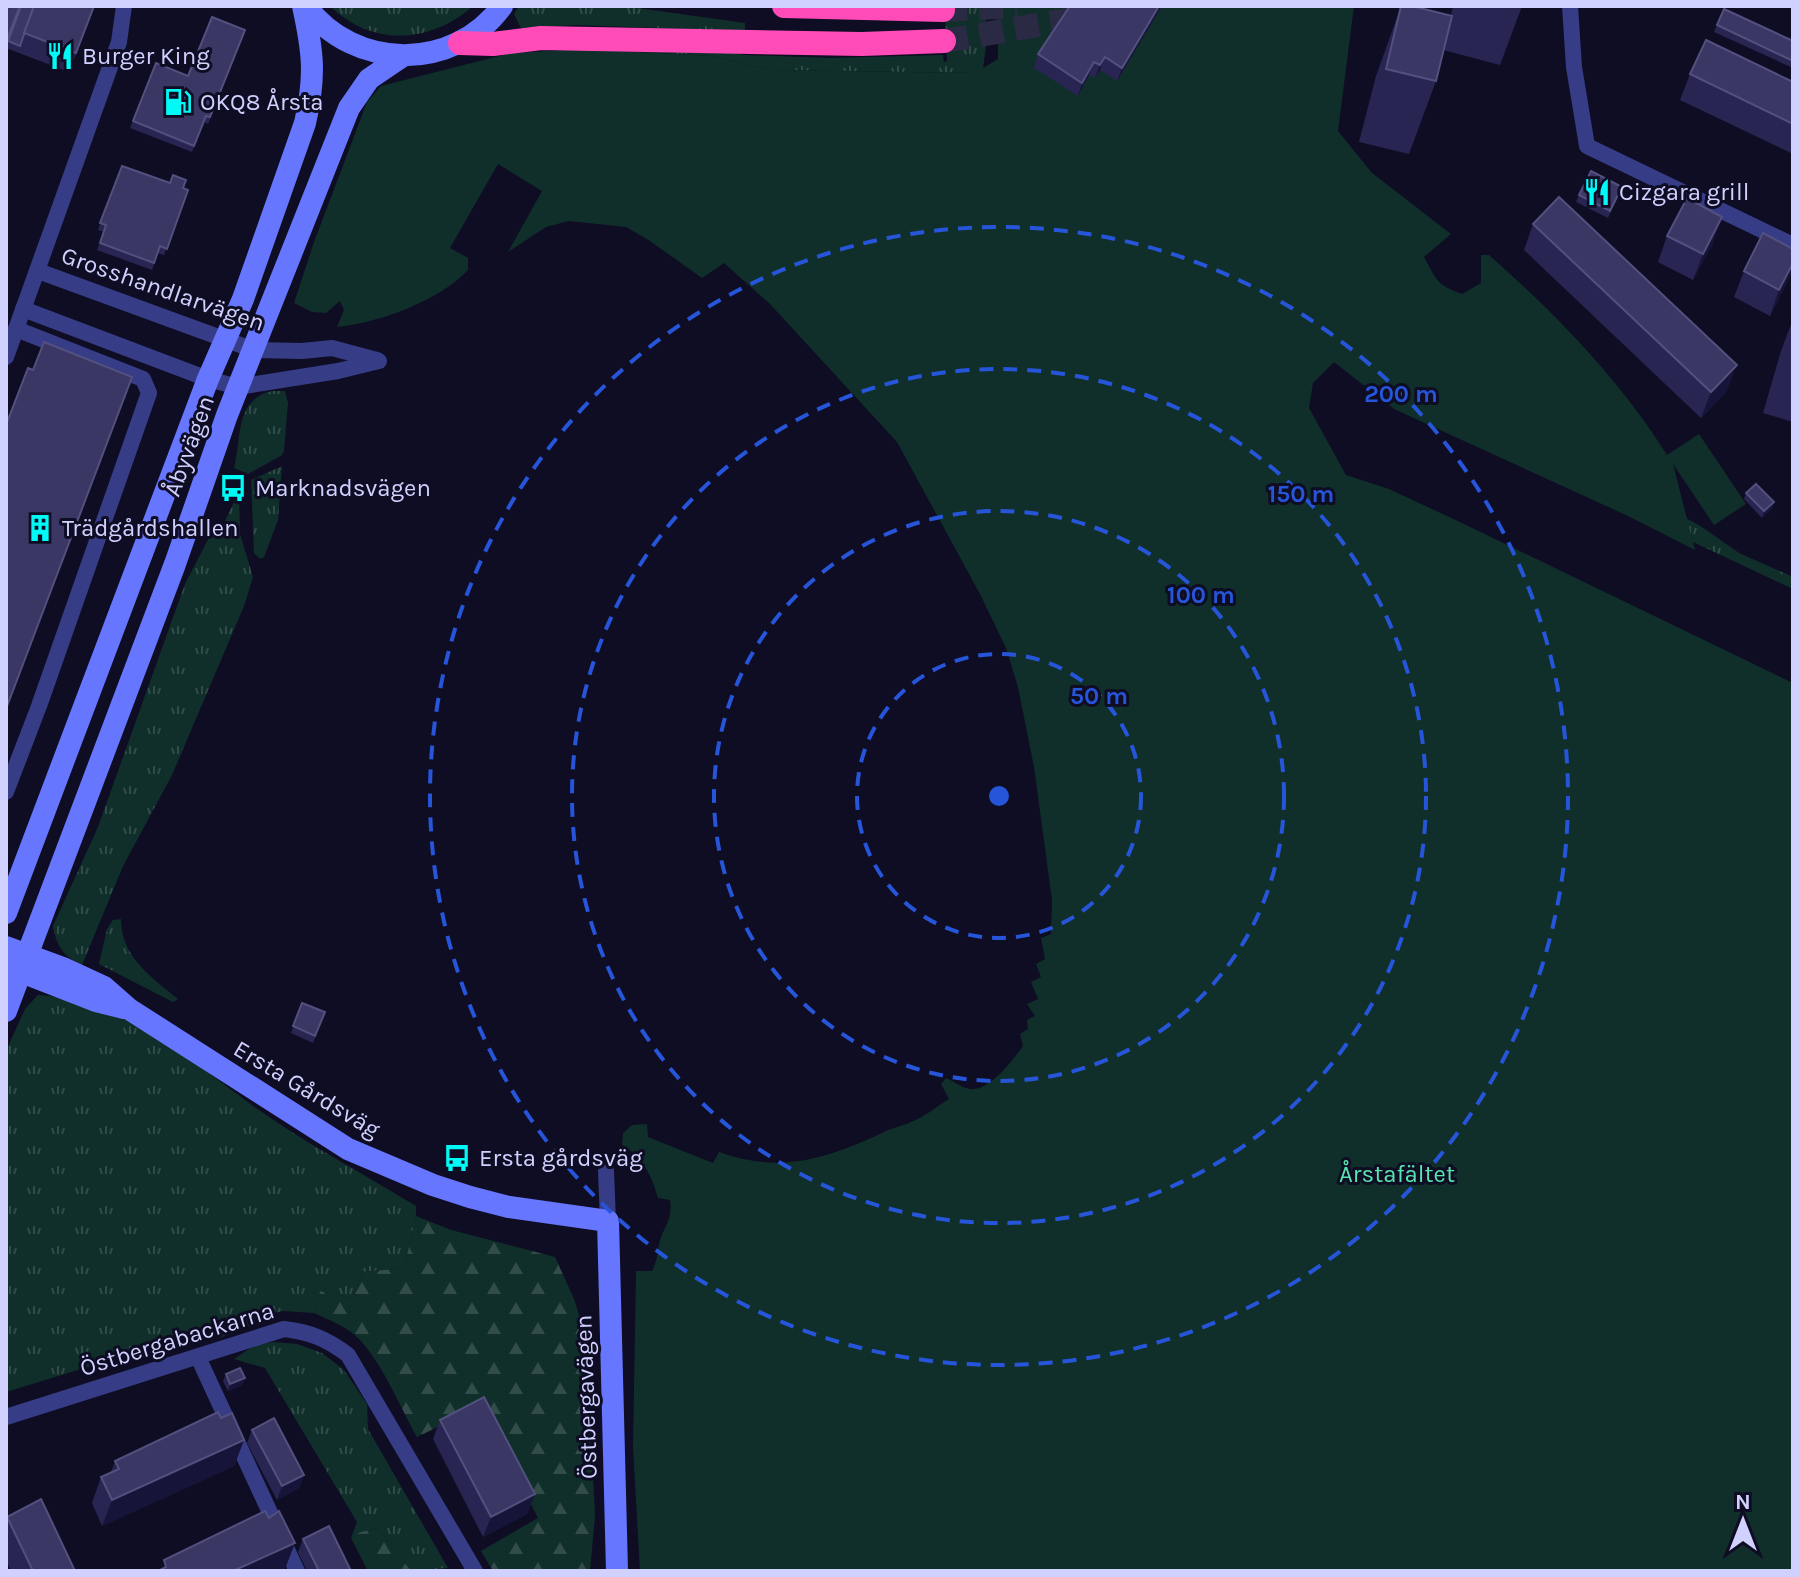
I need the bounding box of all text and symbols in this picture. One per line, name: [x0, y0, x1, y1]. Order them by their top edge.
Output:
restaurant icon: Burger King: [45, 41, 75, 71]
place label: Burger King: [82, 42, 210, 70]
fuel station icon: OKQ8 Årsta: [163, 87, 193, 117]
place label: OKQ8 Årsta: [200, 87, 323, 116]
restaurant icon: Cizgara grill: [1582, 177, 1612, 207]
place label: Cizgara grill: [1619, 178, 1749, 206]
street label: Grosshandlarvägen: [58, 241, 268, 337]
text: 200 m: [1364, 380, 1438, 408]
street label: Åbyvägen: [157, 392, 220, 500]
bus stop icon: Marknadsvägen: [218, 473, 248, 503]
place label: Marknadsvägen: [255, 474, 431, 502]
text: 150 m: [1268, 480, 1334, 508]
building icon: Trädgårdshallen: [25, 513, 55, 543]
place label: Trädgårdshallen: [62, 514, 239, 542]
text: 100 m: [1167, 581, 1235, 609]
text: 50 m: [1070, 682, 1128, 710]
centre of rings: [985, 782, 1013, 810]
street label: Ersta Gårdsväg: [229, 1034, 386, 1144]
bus stop icon: Ersta gårdsväg: [442, 1143, 472, 1173]
place label: Ersta gårdsväg: [479, 1144, 643, 1172]
park label: Årstafältet: [1339, 1159, 1455, 1188]
street label: Östbergabackarna: [76, 1296, 278, 1382]
street label: Östbergavägen: [569, 1314, 603, 1480]
north arrow: [1703, 1481, 1783, 1561]
text: N: [1735, 1489, 1751, 1515]

